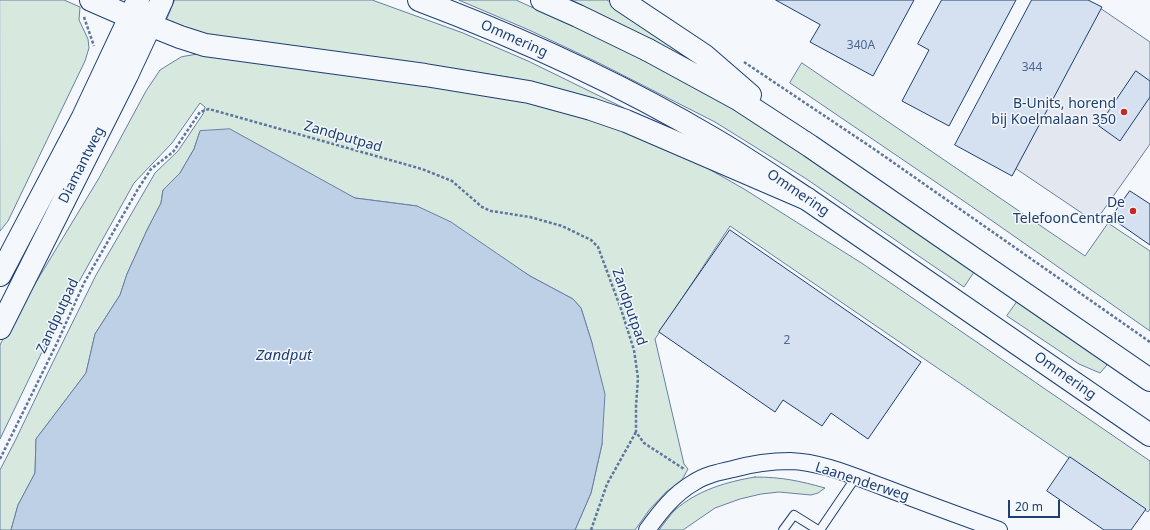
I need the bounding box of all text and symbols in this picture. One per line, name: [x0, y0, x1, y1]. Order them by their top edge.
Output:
street label: Ommering: [478, 17, 550, 61]
house number: 340A: [847, 39, 875, 53]
house number: 344: [1022, 61, 1042, 75]
place label: B-Units, horend bij Koelmalaan 350: [991, 96, 1116, 128]
marker: B-Units, horend bij Koelmalaan 350: [1119, 107, 1129, 117]
street label: Zandputpad: [302, 118, 384, 156]
street label: Diamantweg: [55, 124, 109, 206]
street label: Ommering: [764, 166, 832, 220]
place label: De TelefoonCentrale: [1013, 195, 1125, 228]
marker: De TelefoonCentrale: [1128, 206, 1138, 216]
street label: Zandputpad: [608, 266, 650, 348]
street label: Zandputpad: [33, 276, 83, 356]
house number: 2: [784, 334, 790, 348]
water label: Zandput: [256, 347, 312, 365]
street label: Ommering: [1031, 349, 1099, 403]
street label: Laanenderweg: [813, 459, 911, 505]
scale bar: [1010, 492, 1062, 518]
text: 20 m: [1015, 498, 1043, 515]

